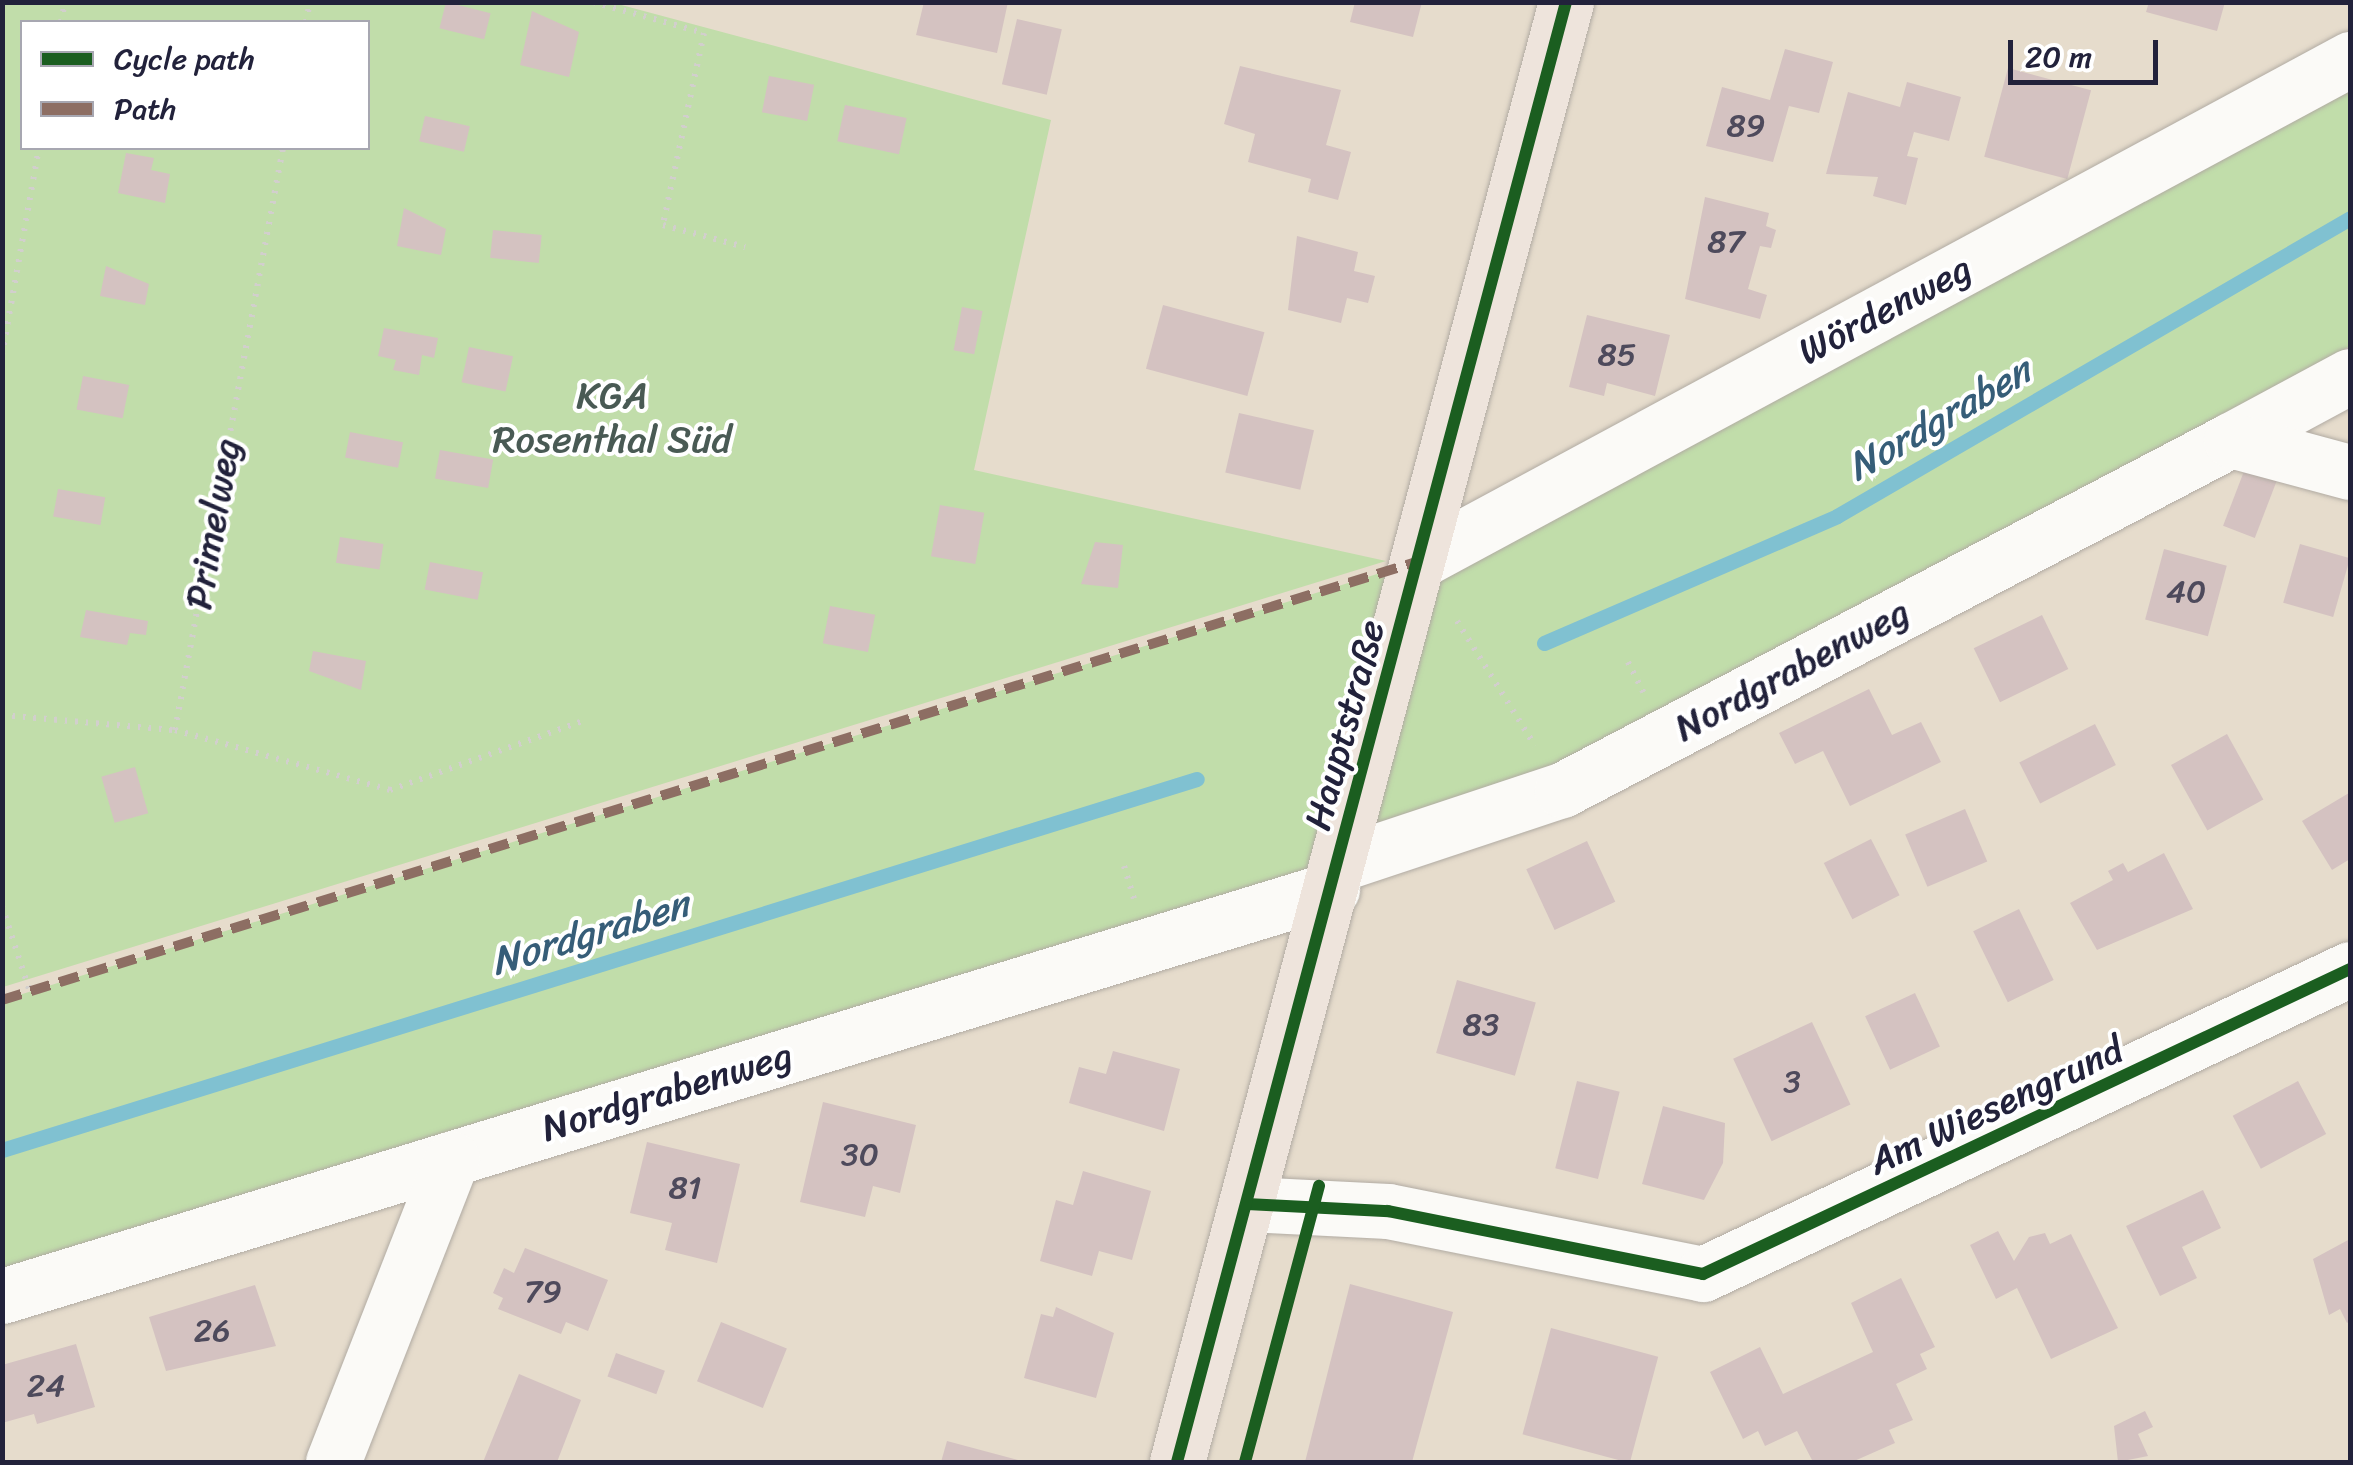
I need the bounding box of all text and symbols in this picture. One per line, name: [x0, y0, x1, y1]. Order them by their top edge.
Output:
legend: [20, 20, 370, 150]
scale bar: [2013, 20, 2163, 82]
text: 20 m: [2025, 30, 2092, 84]
text: Cycle path: [114, 32, 255, 86]
text: Path: [114, 82, 176, 136]
house number: 89: [1727, 107, 1765, 145]
house number: 87: [1707, 223, 1745, 261]
street label: Wördenweg: [1791, 245, 1979, 375]
house number: 85: [1598, 336, 1636, 374]
water label: Nordgraben: [1838, 347, 2040, 491]
park label: KGA Rosenthal Süd: [492, 373, 732, 462]
street label: Primelweg: [176, 435, 250, 613]
house number: 40: [2166, 573, 2206, 611]
street label: Nordgrabenweg: [1667, 589, 1917, 751]
street label: Hauptstraße: [1295, 615, 1395, 835]
water label: Nordgraben: [485, 880, 695, 986]
house number: 83: [1463, 1006, 1499, 1044]
street label: Am Wiesengrund: [1862, 1027, 2130, 1185]
street label: Nordgrabenweg: [536, 1032, 798, 1152]
house number: 3: [1783, 1063, 1801, 1101]
house number: 30: [841, 1136, 879, 1174]
house number: 81: [668, 1169, 702, 1207]
house number: 79: [524, 1273, 562, 1311]
house number: 26: [194, 1312, 230, 1350]
house number: 24: [27, 1367, 65, 1405]

